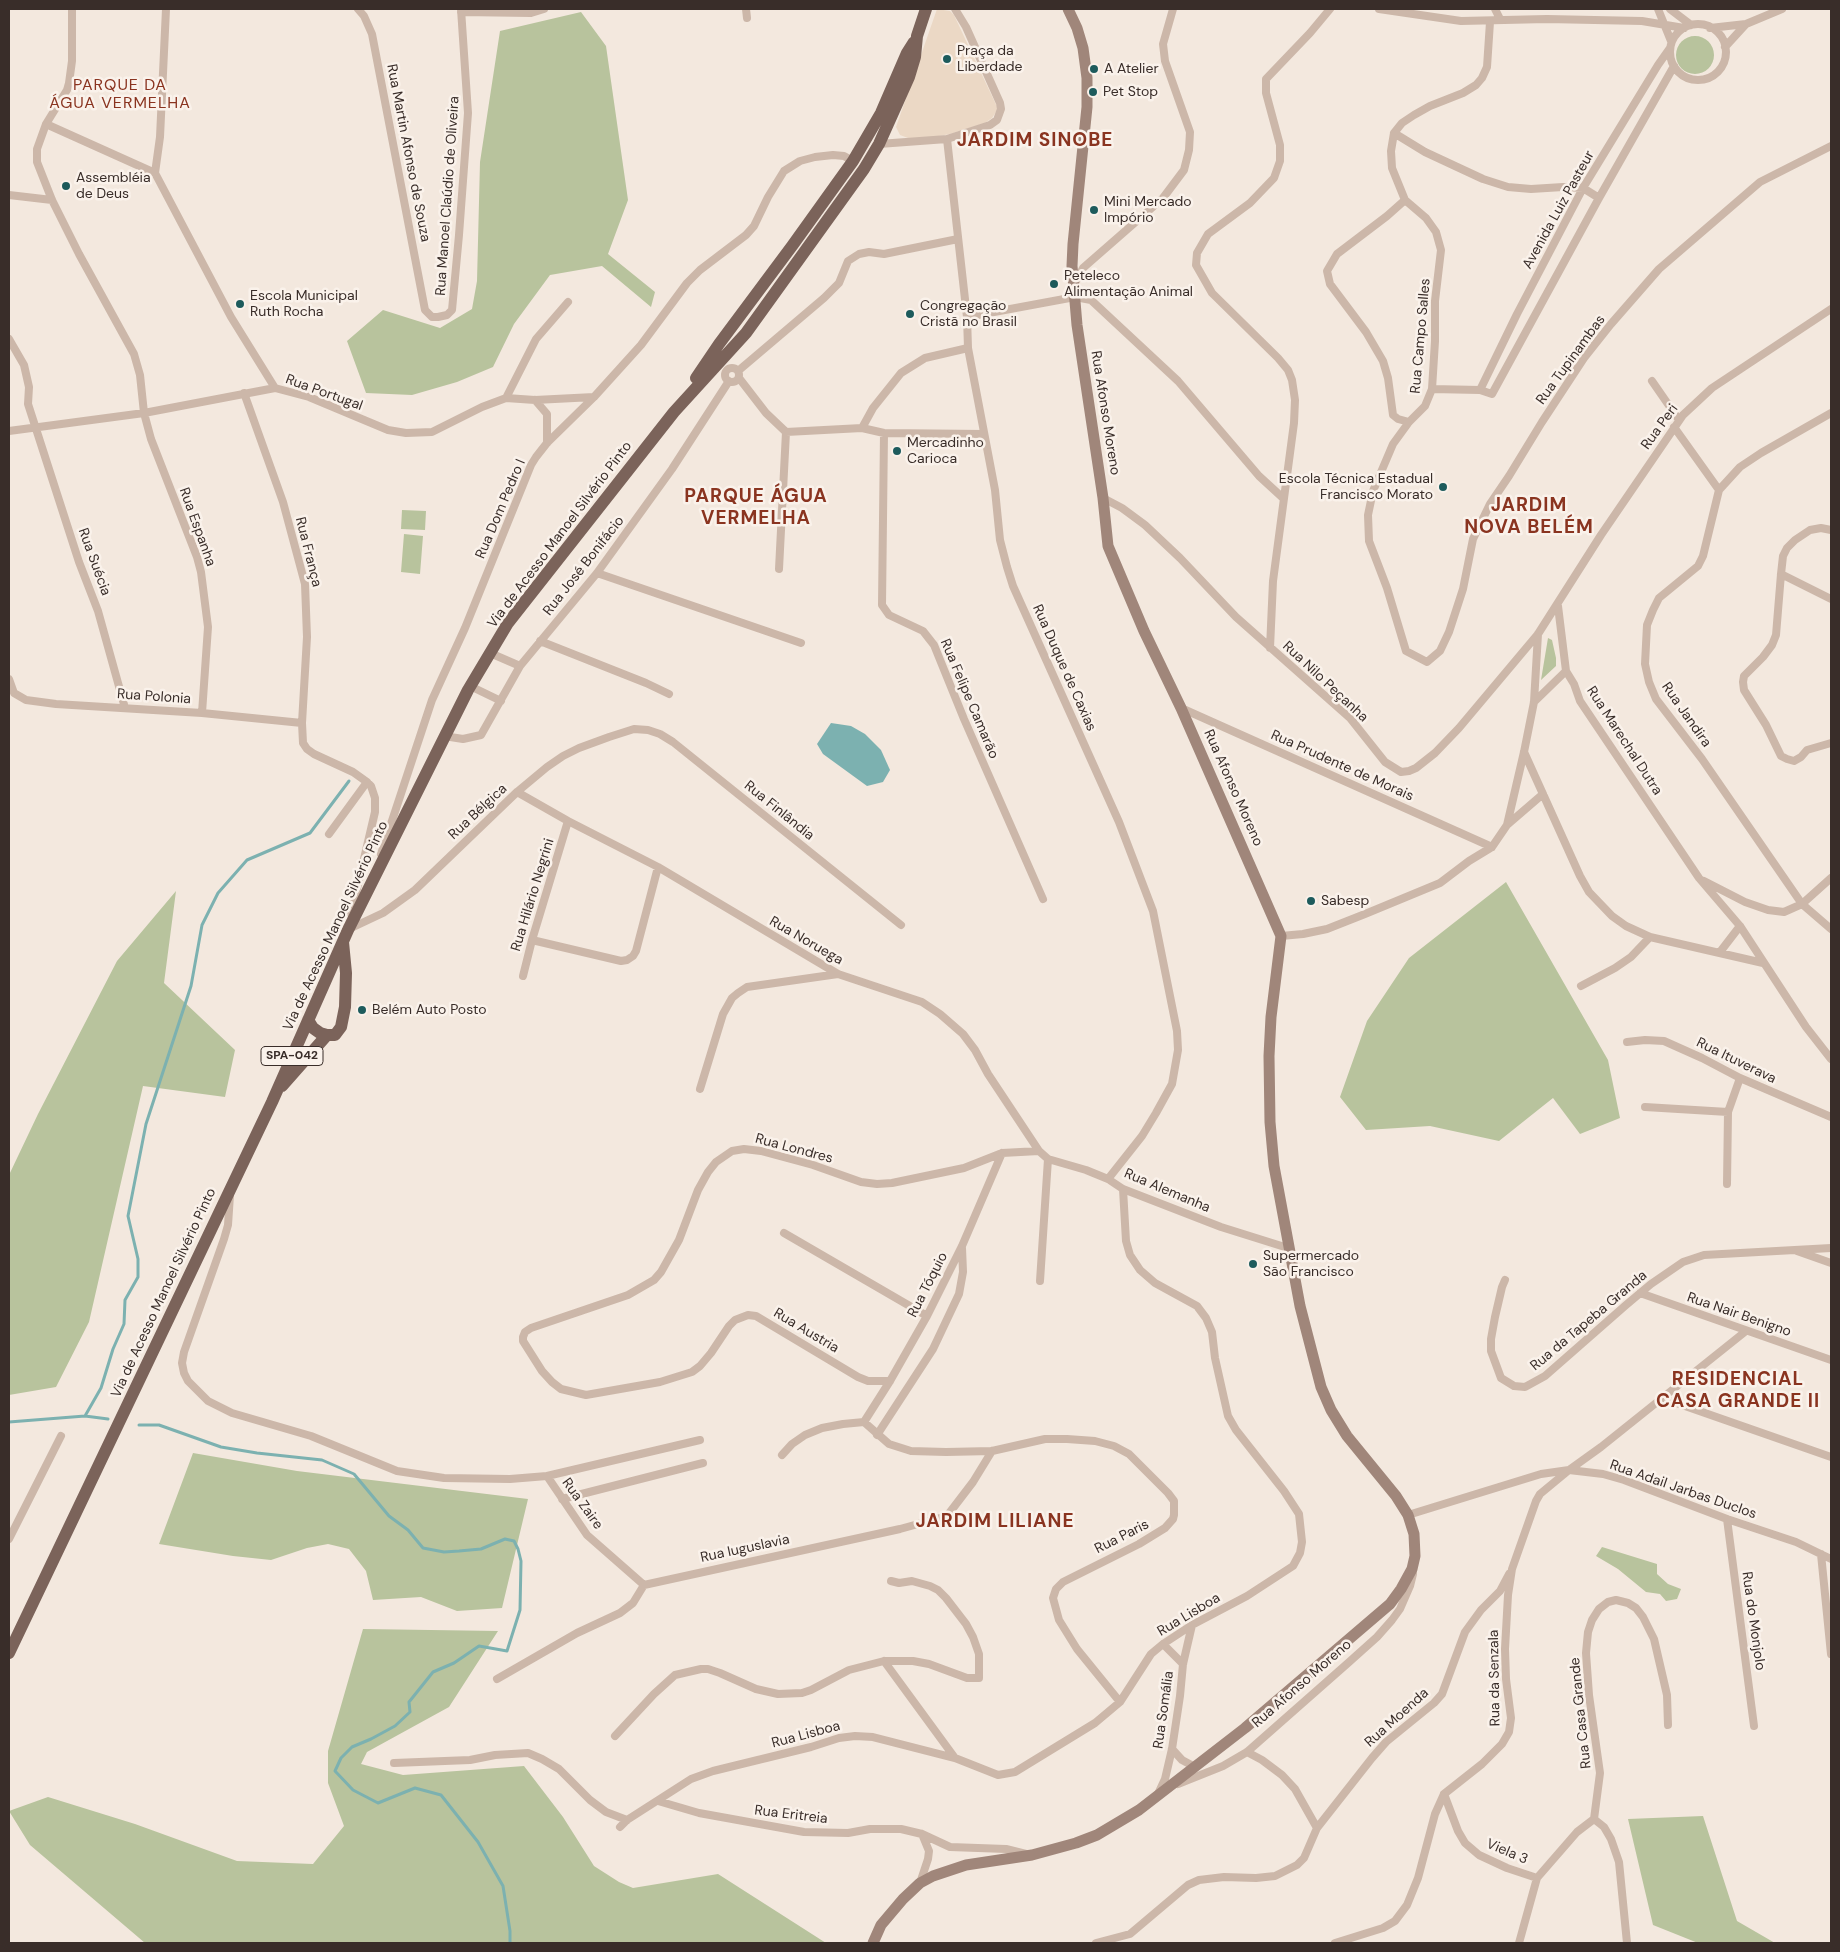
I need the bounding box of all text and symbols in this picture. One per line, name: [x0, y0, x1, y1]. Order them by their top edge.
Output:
place label: Praça da Liberdade: [957, 43, 1022, 75]
marker: Praça da Liberdade: [941, 53, 953, 65]
place label: A Atelier: [1104, 61, 1159, 77]
street label: Rua Martin Afonso de Souza: [383, 63, 433, 243]
marker: A Atelier: [1088, 63, 1100, 75]
district label: PARQUE DA ÁGUA VERMELHA: [48, 76, 192, 114]
place label: Pet Stop: [1103, 84, 1158, 100]
marker: Pet Stop: [1087, 86, 1099, 98]
street label: Rua Manoel Claúdio de Oliveira: [433, 96, 463, 296]
district label: JARDIM SINOBE: [955, 130, 1115, 152]
street label: Avenida Luiz Pasteur: [1520, 148, 1598, 272]
place label: Assembléia de Deus: [76, 170, 151, 202]
marker: Assembléia de Deus: [60, 180, 72, 192]
place label: Mini Mercado Impório: [1104, 194, 1192, 226]
marker: Mini Mercado Impório: [1088, 204, 1100, 216]
place label: Peteleco Alimentação Animal: [1064, 268, 1193, 300]
marker: Peteleco Alimentação Animal: [1048, 278, 1060, 290]
street label: Rua Campo Salles: [1408, 278, 1434, 394]
place label: Escola Municipal Ruth Rocha: [250, 288, 358, 321]
marker: Escola Municipal Ruth Rocha: [234, 298, 246, 310]
place label: Congregação Cristã no Brasil: [920, 298, 1017, 331]
marker: Congregação Cristã no Brasil: [904, 308, 916, 320]
street label: Rua Tupinambas: [1533, 312, 1609, 408]
street label: Rua Afonso Moreno: [1087, 350, 1123, 476]
street label: Rua Portugal: [283, 371, 365, 415]
street label: Rua Peri: [1638, 401, 1682, 453]
place label: Mercadinho Carioca: [907, 435, 984, 468]
street label: Via de Acesso Manoel Silvério Pinto: [484, 438, 636, 632]
marker: Mercadinho Carioca: [891, 445, 903, 457]
street label: Rua Dom Pedro I: [472, 457, 530, 561]
place label: Escola Técnica Estadual Francisco Morato: [1279, 471, 1433, 504]
marker: Escola Técnica Estadual Francisco Morato: [1437, 481, 1449, 493]
street label: Rua Espanha: [175, 485, 219, 569]
district label: PARQUE ÁGUA VERMELHA: [683, 486, 829, 530]
district label: JARDIM NOVA BELÉM: [1463, 495, 1595, 539]
street label: Rua José Bonifácio: [540, 513, 628, 619]
street label: Rua França: [291, 515, 325, 589]
street label: Rua Suécia: [74, 526, 114, 598]
street label: Rua Duque de Caxias: [1028, 602, 1100, 734]
street label: Rua Felipe Camarão: [936, 637, 1002, 761]
street label: Rua Nilo Peçanha: [1279, 638, 1371, 726]
street label: Rua Jandira: [1658, 679, 1714, 751]
street label: Rua Marechal Dutra: [1583, 683, 1665, 799]
street label: Rua Polonia: [116, 686, 192, 708]
street label: Rua Afonso Moreno: [1200, 727, 1266, 849]
street label: Rua Prudente de Morais: [1268, 727, 1416, 805]
street label: Rua Finlândia: [741, 778, 817, 844]
street label: Rua Bélgica: [445, 781, 511, 843]
street label: Via de Acesso Manoel Silvério Pinto: [280, 819, 392, 1033]
street label: Rua Hilário Negrini: [508, 837, 558, 953]
place label: Sabesp: [1321, 893, 1369, 909]
marker: Sabesp: [1305, 895, 1317, 907]
street label: Rua Noruega: [766, 913, 846, 969]
place label: Belém Auto Posto: [372, 1002, 486, 1018]
marker: Belém Auto Posto: [356, 1004, 368, 1016]
street label: Rua Ituverava: [1693, 1034, 1779, 1088]
road number: SPA-042: [261, 1046, 323, 1066]
street label: Rua Londres: [753, 1131, 835, 1167]
street label: Rua Alemanha: [1121, 1165, 1213, 1217]
street label: Via de Acesso Manoel Silvério Pinto: [108, 1186, 220, 1400]
place label: Supermercado São Francisco: [1263, 1248, 1359, 1280]
street label: Rua Tóquio: [904, 1250, 952, 1320]
marker: Supermercado São Francisco: [1247, 1258, 1259, 1270]
street label: Rua da Tapeba Granda: [1527, 1267, 1651, 1375]
street label: Rua Nair Benigno: [1685, 1289, 1793, 1341]
street label: Rua Austria: [770, 1305, 842, 1357]
district label: RESIDENCIAL CASA GRANDE II: [1654, 1369, 1822, 1413]
street label: Rua Adail Jarbas Duclos: [1607, 1457, 1759, 1523]
street label: Rua Zaire: [558, 1475, 606, 1533]
district label: JARDIM LILIANE: [914, 1511, 1076, 1533]
street label: Rua Paris: [1092, 1516, 1152, 1558]
street label: Rua Iuguslavia: [699, 1531, 791, 1567]
street label: Rua do Monjolo: [1738, 1570, 1768, 1672]
street label: Rua Lisboa: [1155, 1590, 1223, 1640]
street label: Rua da Senzala: [1486, 1630, 1504, 1726]
street label: Rua Afonso Moreno: [1249, 1636, 1355, 1732]
street label: Rua Casa Grande: [1567, 1656, 1595, 1770]
street label: Rua Somália: [1150, 1670, 1178, 1750]
street label: Rua Moenda: [1362, 1685, 1432, 1751]
street label: Rua Lisboa: [770, 1718, 842, 1752]
street label: Rua Eritreia: [754, 1802, 828, 1828]
street label: Viela 3: [1484, 1836, 1530, 1868]

